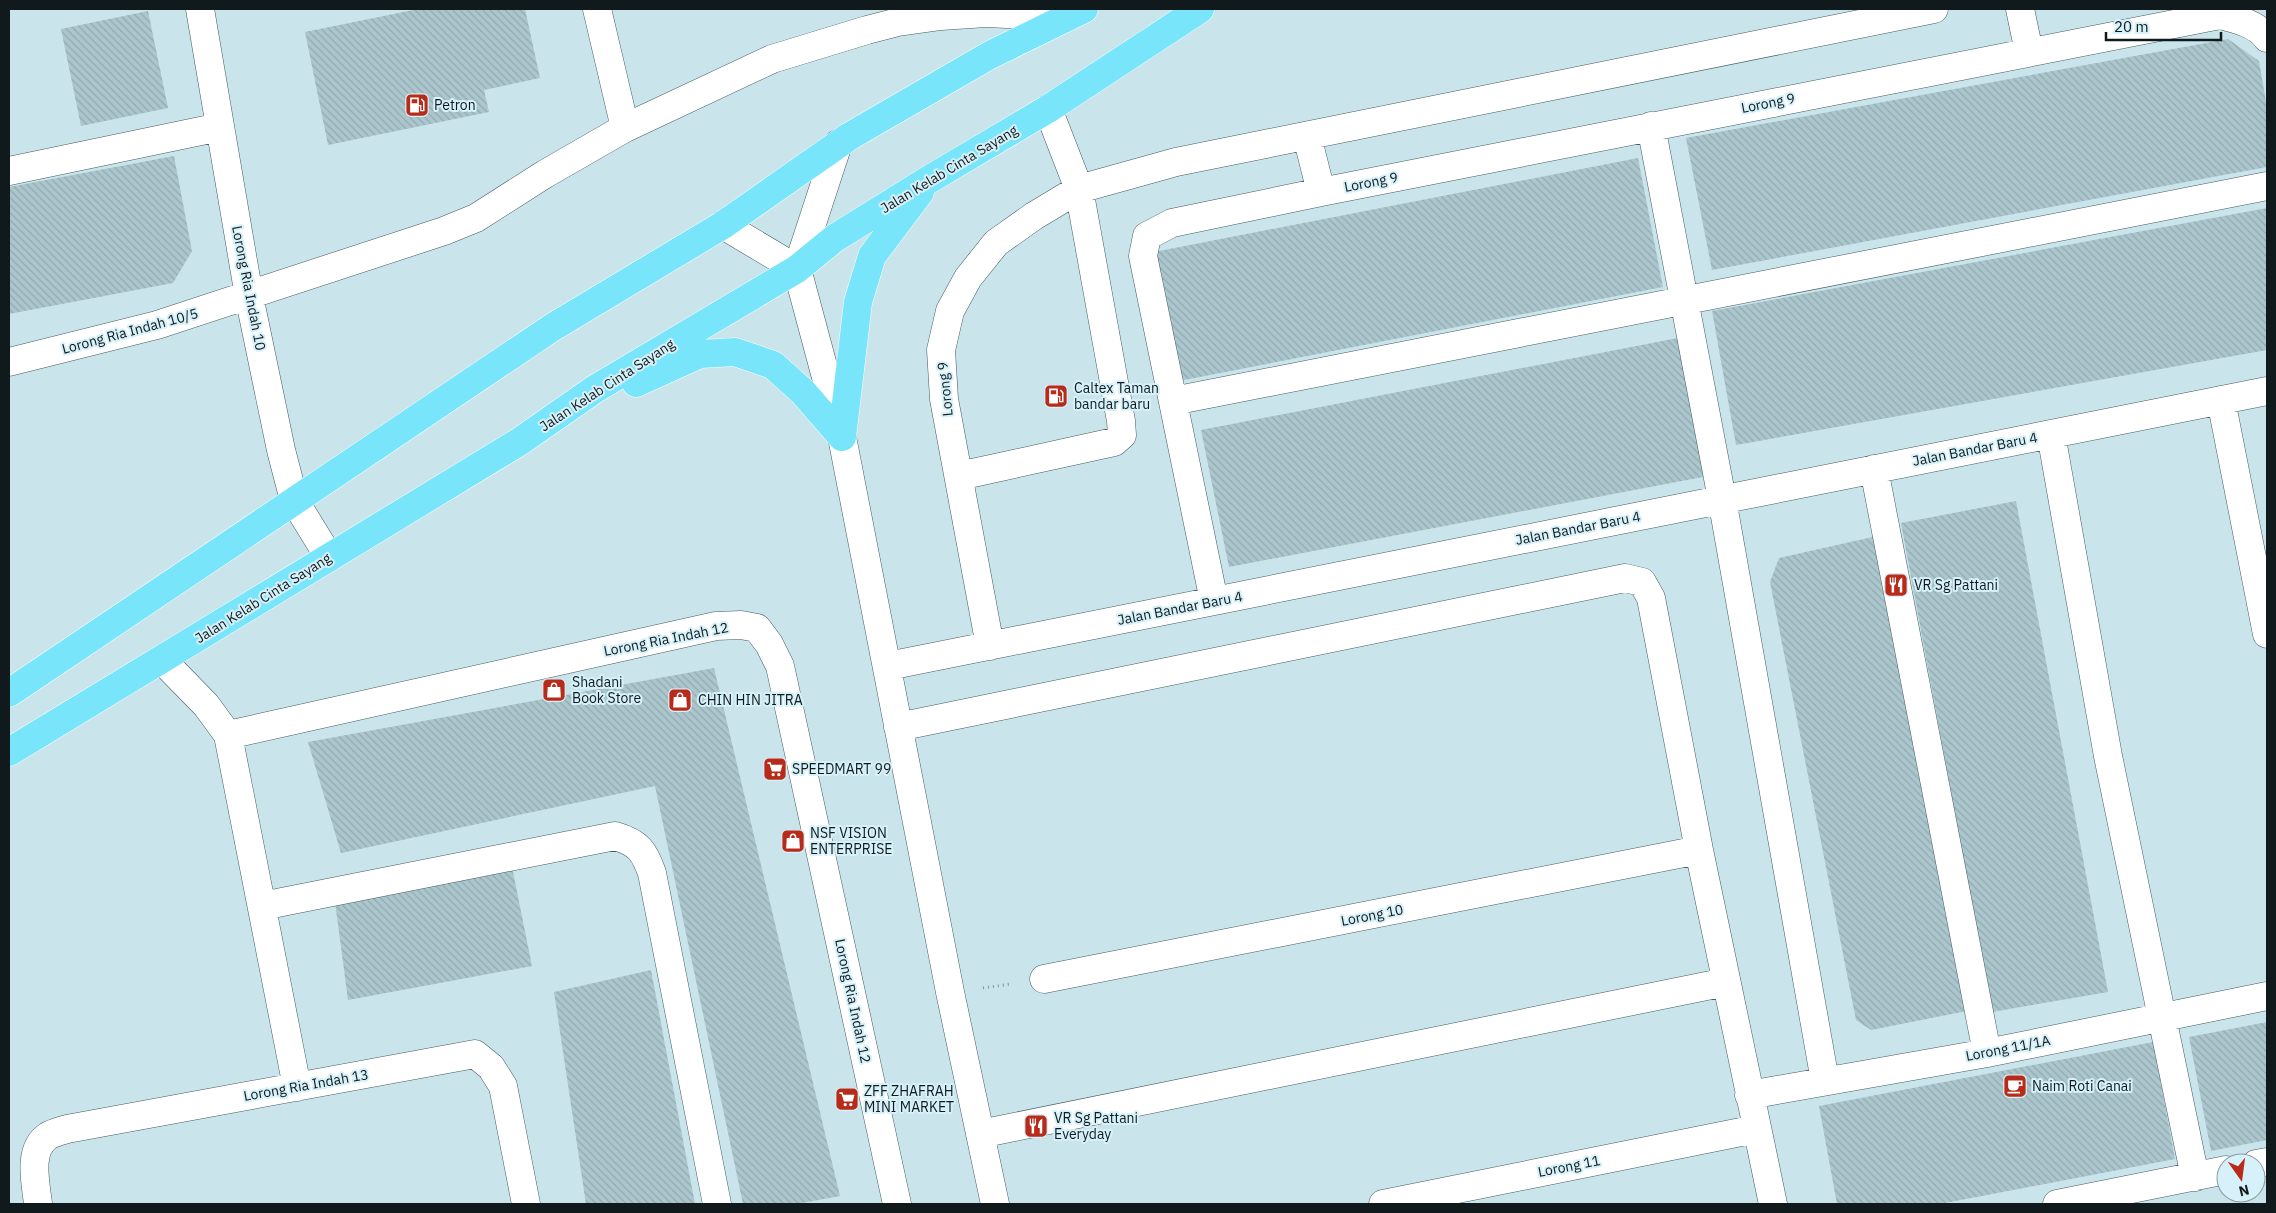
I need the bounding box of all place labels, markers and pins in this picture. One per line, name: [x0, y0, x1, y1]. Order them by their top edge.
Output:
fuel station icon: Petron: [404, 92, 430, 118]
place label: Petron: [434, 96, 476, 114]
place label: Caltex Taman bandar baru: [1074, 379, 1159, 413]
fuel station icon: Caltex Taman bandar baru: [1043, 383, 1069, 409]
restaurant icon: VR Sg Pattani: [1883, 572, 1909, 598]
place label: VR Sg Pattani: [1914, 576, 1998, 594]
place label: Shadani Book Store: [572, 673, 641, 707]
shop icon: Shadani Book Store: [541, 677, 567, 703]
shop icon: CHIN HIN JITRA: [667, 687, 693, 713]
place label: CHIN HIN JITRA: [698, 691, 803, 709]
supermarket icon: SPEEDMART 99: [762, 756, 788, 782]
place label: SPEEDMART 99: [792, 760, 891, 778]
place label: NSF VISION ENTERPRISE: [810, 824, 893, 858]
shop icon: NSF VISION ENTERPRISE: [780, 828, 806, 854]
cafe icon: Naim Roti Canai: [2002, 1073, 2028, 1099]
place label: Naim Roti Canai: [2032, 1077, 2132, 1095]
place label: ZFF ZHAFRAH MINI MARKET: [864, 1082, 954, 1116]
supermarket icon: ZFF ZHAFRAH MINI MARKET: [834, 1086, 860, 1112]
place label: VR Sg Pattani Everyday: [1054, 1109, 1138, 1143]
restaurant icon: VR Sg Pattani Everyday: [1023, 1113, 1049, 1139]

